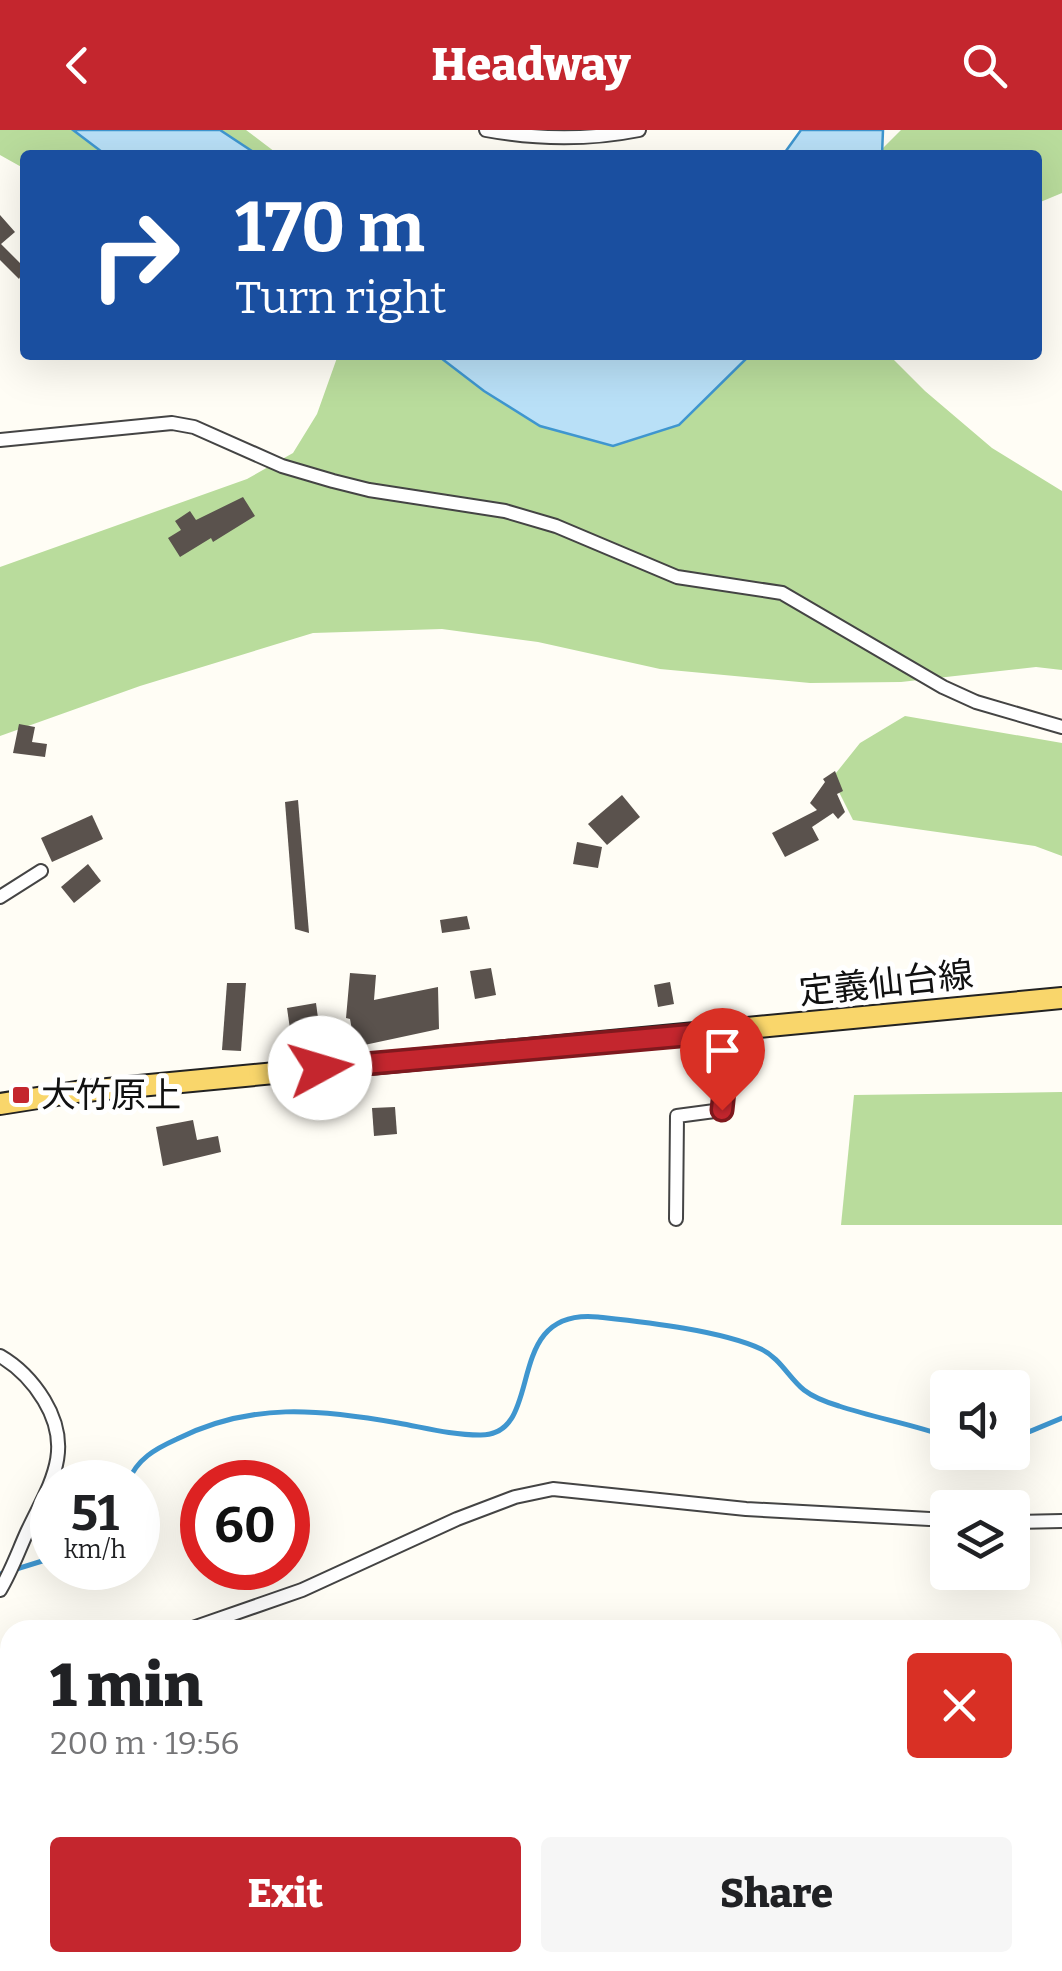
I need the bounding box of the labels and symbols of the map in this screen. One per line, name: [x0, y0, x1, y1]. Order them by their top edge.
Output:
street label: 定義仙台線: [797, 953, 975, 1013]
pin: [680, 1008, 765, 1111]
position arrow: [268, 1016, 372, 1120]
place label: 大竹原上: [41, 1074, 181, 1116]
marker: 大竹原上: [10, 1084, 32, 1106]
speed limit sign: 60: [180, 1460, 310, 1590]

